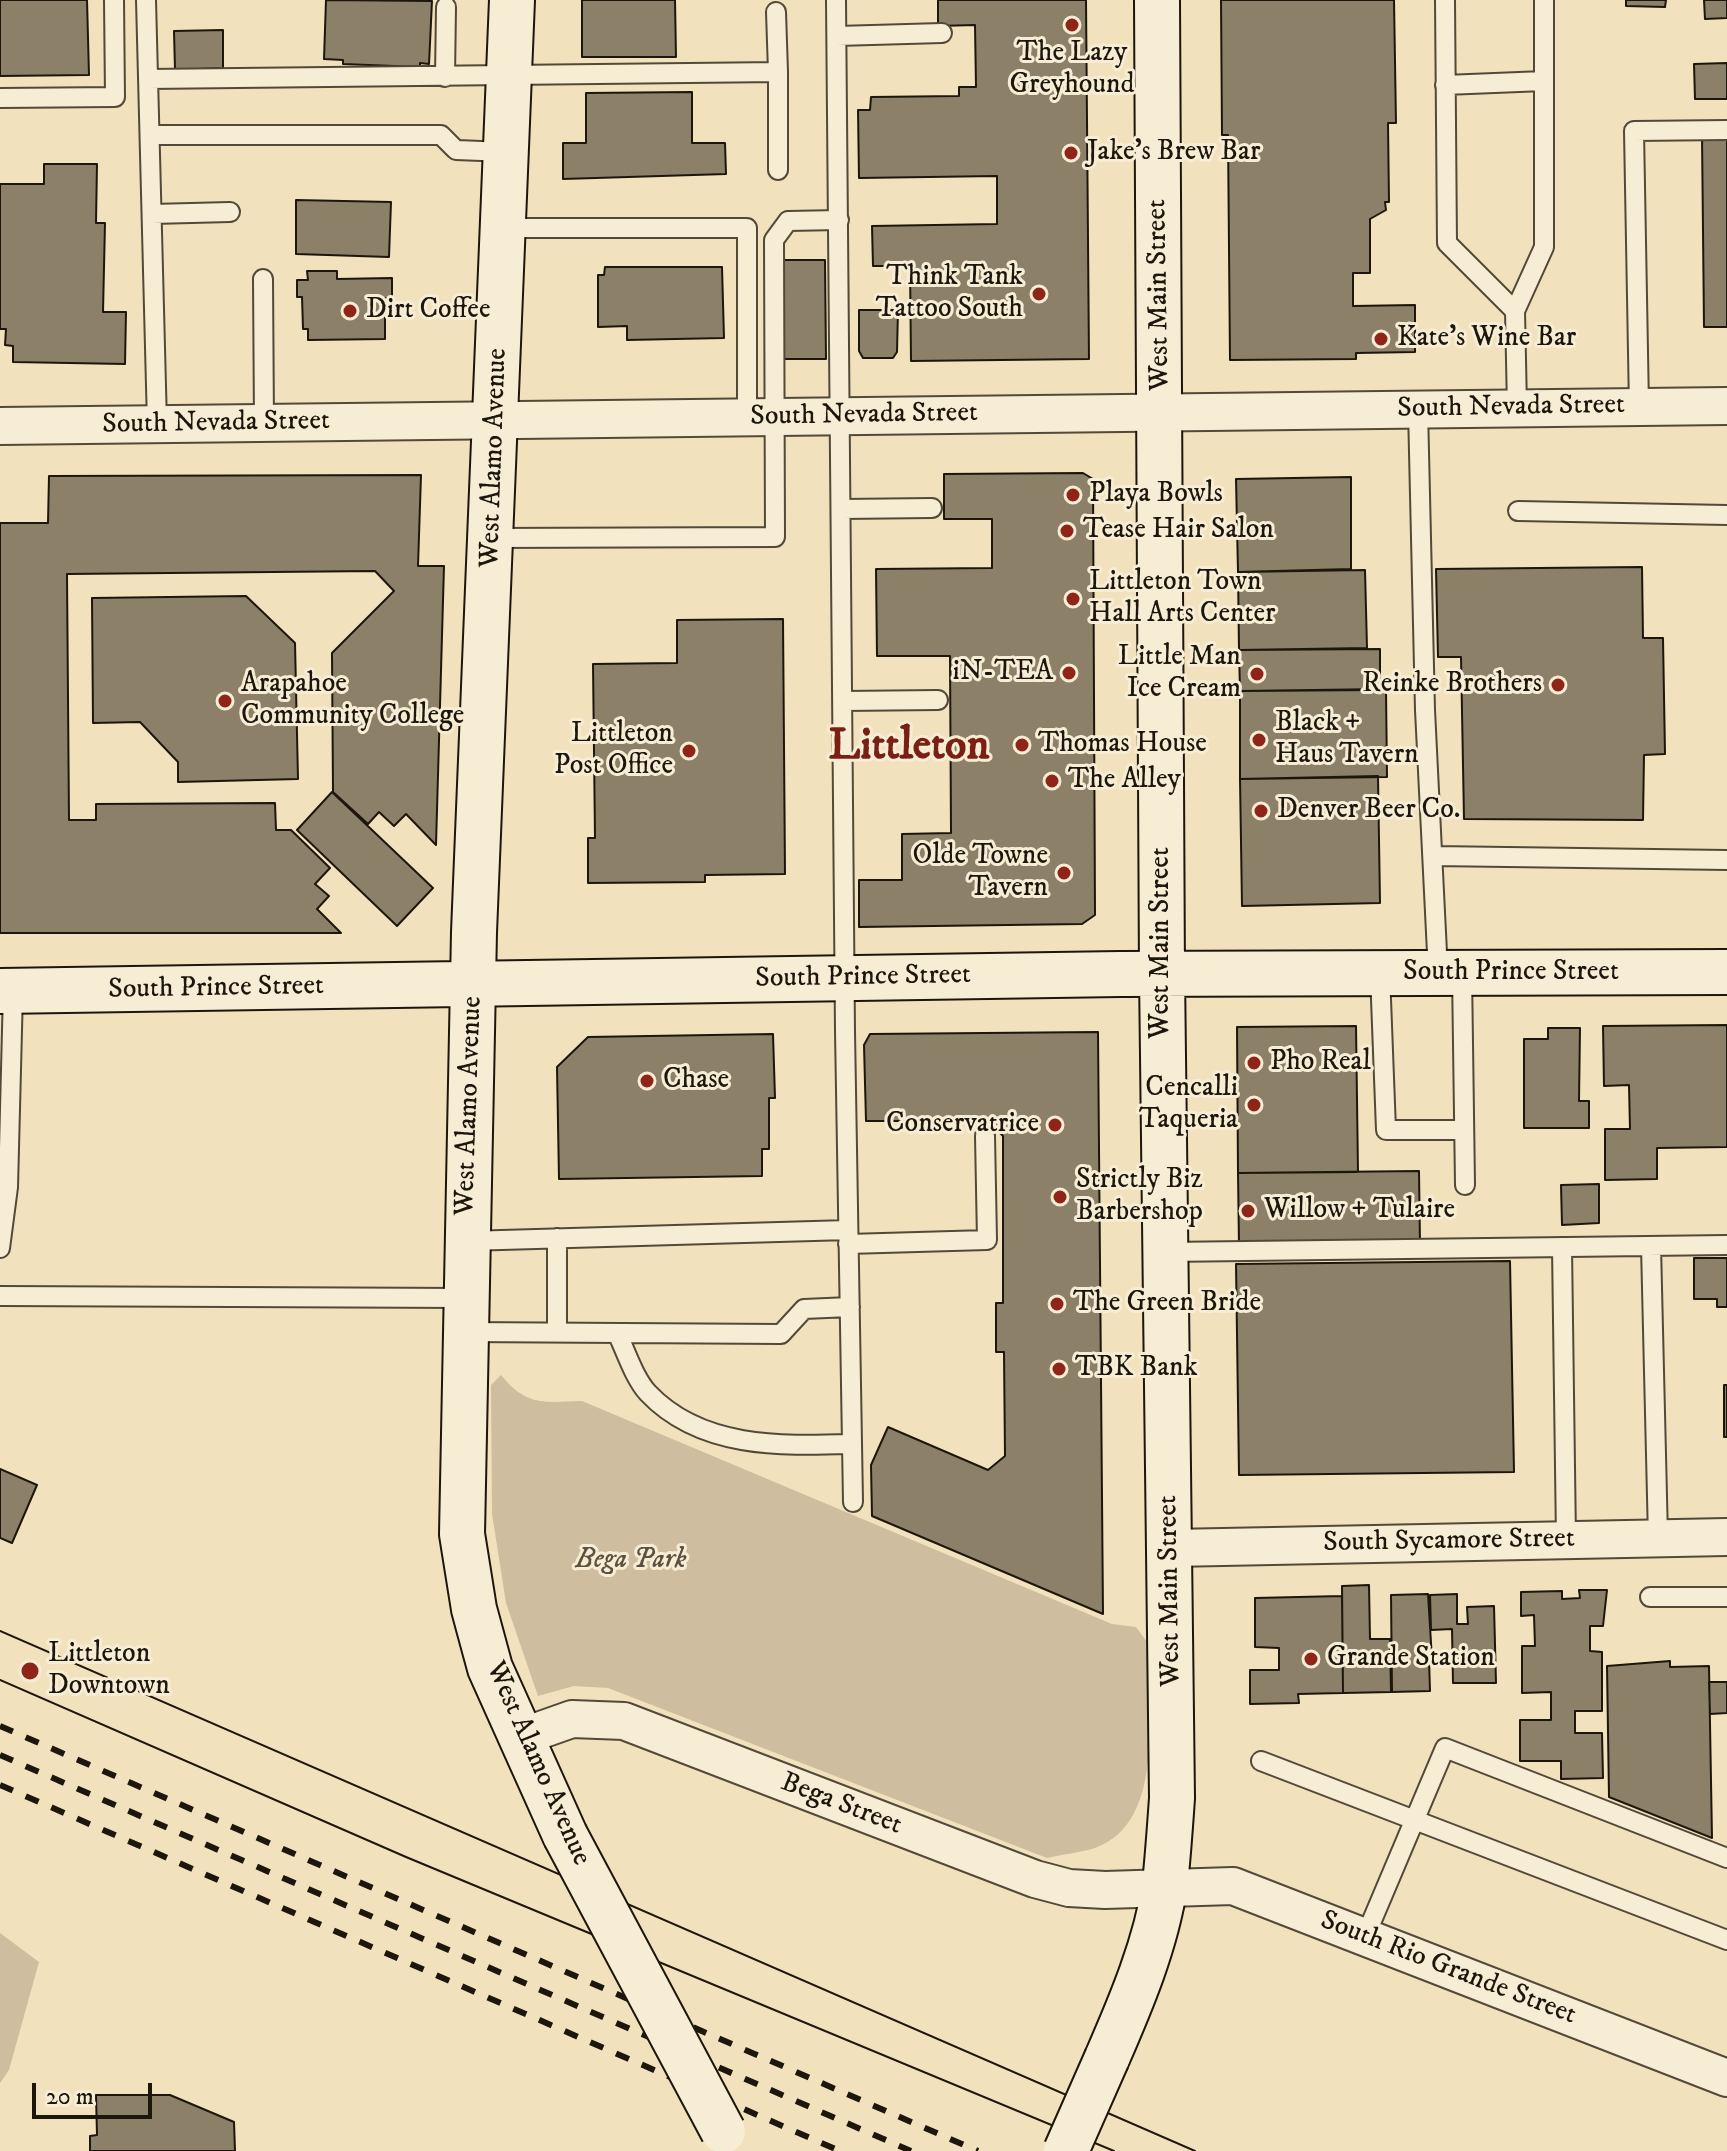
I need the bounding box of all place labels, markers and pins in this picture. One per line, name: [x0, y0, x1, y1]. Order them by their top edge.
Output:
marker: The Lazy Greyhound: [1063, 16, 1081, 34]
place label: The Lazy Greyhound: [1010, 37, 1134, 103]
place label: Jake's Brew Bar: [1087, 136, 1260, 170]
marker: Jake's Brew Bar: [1062, 144, 1080, 162]
place label: Think Tank Tattoo South: [876, 261, 1023, 327]
marker: Think Tank Tattoo South: [1030, 285, 1048, 303]
place label: Dirt Coffee: [366, 294, 490, 328]
marker: Dirt Coffee: [341, 302, 359, 320]
place label: Kate's Wine Bar: [1397, 322, 1576, 356]
marker: Kate's Wine Bar: [1372, 330, 1390, 348]
place label: Playa Bowls: [1089, 478, 1223, 512]
marker: Playa Bowls: [1064, 486, 1082, 504]
place label: Tease Hair Salon: [1083, 514, 1274, 548]
marker: Tease Hair Salon: [1058, 522, 1076, 540]
place label: Littleton Town Hall Arts Center: [1089, 566, 1275, 632]
marker: Littleton Town Hall Arts Center: [1064, 590, 1082, 608]
place label: Little Man Ice Cream: [1118, 641, 1241, 707]
place label: iN-TEA: [953, 656, 1053, 690]
marker: iN-TEA: [1060, 664, 1078, 682]
marker: Little Man Ice Cream: [1248, 665, 1266, 683]
place label: Arapahoe Community College: [241, 668, 464, 734]
place label: Reinke Brothers: [1362, 668, 1542, 702]
marker: Reinke Brothers: [1549, 676, 1567, 694]
marker: Arapahoe Community College: [216, 692, 234, 710]
place label: Black + Haus Tavern: [1275, 707, 1419, 773]
place label: Littleton Post Office: [554, 718, 673, 784]
place label: Thomas House: [1038, 728, 1207, 762]
marker: Black + Haus Tavern: [1250, 731, 1268, 749]
marker: Thomas House: [1013, 736, 1031, 754]
marker: Littleton Post Office: [680, 742, 698, 760]
place label: The Alley: [1068, 764, 1181, 798]
marker: The Alley: [1043, 772, 1061, 790]
place label: Denver Beer Co.: [1277, 794, 1460, 828]
marker: Denver Beer Co.: [1252, 802, 1270, 820]
place label: Olde Towne Tavern: [913, 840, 1048, 906]
marker: Olde Towne Tavern: [1055, 864, 1073, 882]
place label: Pho Real: [1270, 1046, 1371, 1080]
marker: Pho Real: [1245, 1054, 1263, 1072]
place label: Chase: [663, 1064, 729, 1098]
marker: Chase: [638, 1072, 656, 1090]
place label: Cencalli Taqueria: [1139, 1072, 1238, 1138]
marker: Cencalli Taqueria: [1245, 1096, 1263, 1114]
place label: Conservatrice: [886, 1108, 1039, 1142]
marker: Conservatrice: [1046, 1116, 1064, 1134]
place label: Strictly Biz Barbershop: [1076, 1164, 1203, 1230]
marker: Strictly Biz Barbershop: [1051, 1188, 1069, 1206]
place label: Willow + Tulaire: [1264, 1194, 1455, 1228]
marker: Willow + Tulaire: [1239, 1202, 1257, 1220]
place label: The Green Bride: [1073, 1287, 1261, 1321]
marker: The Green Bride: [1048, 1295, 1066, 1313]
place label: TBK Bank: [1075, 1352, 1198, 1386]
marker: TBK Bank: [1050, 1360, 1068, 1378]
place label: Littleton Downtown: [48, 1638, 170, 1704]
place label: Grande Station: [1327, 1642, 1495, 1676]
marker: Grande Station: [1302, 1650, 1320, 1668]
marker: Littleton Downtown: [19, 1660, 41, 1682]

